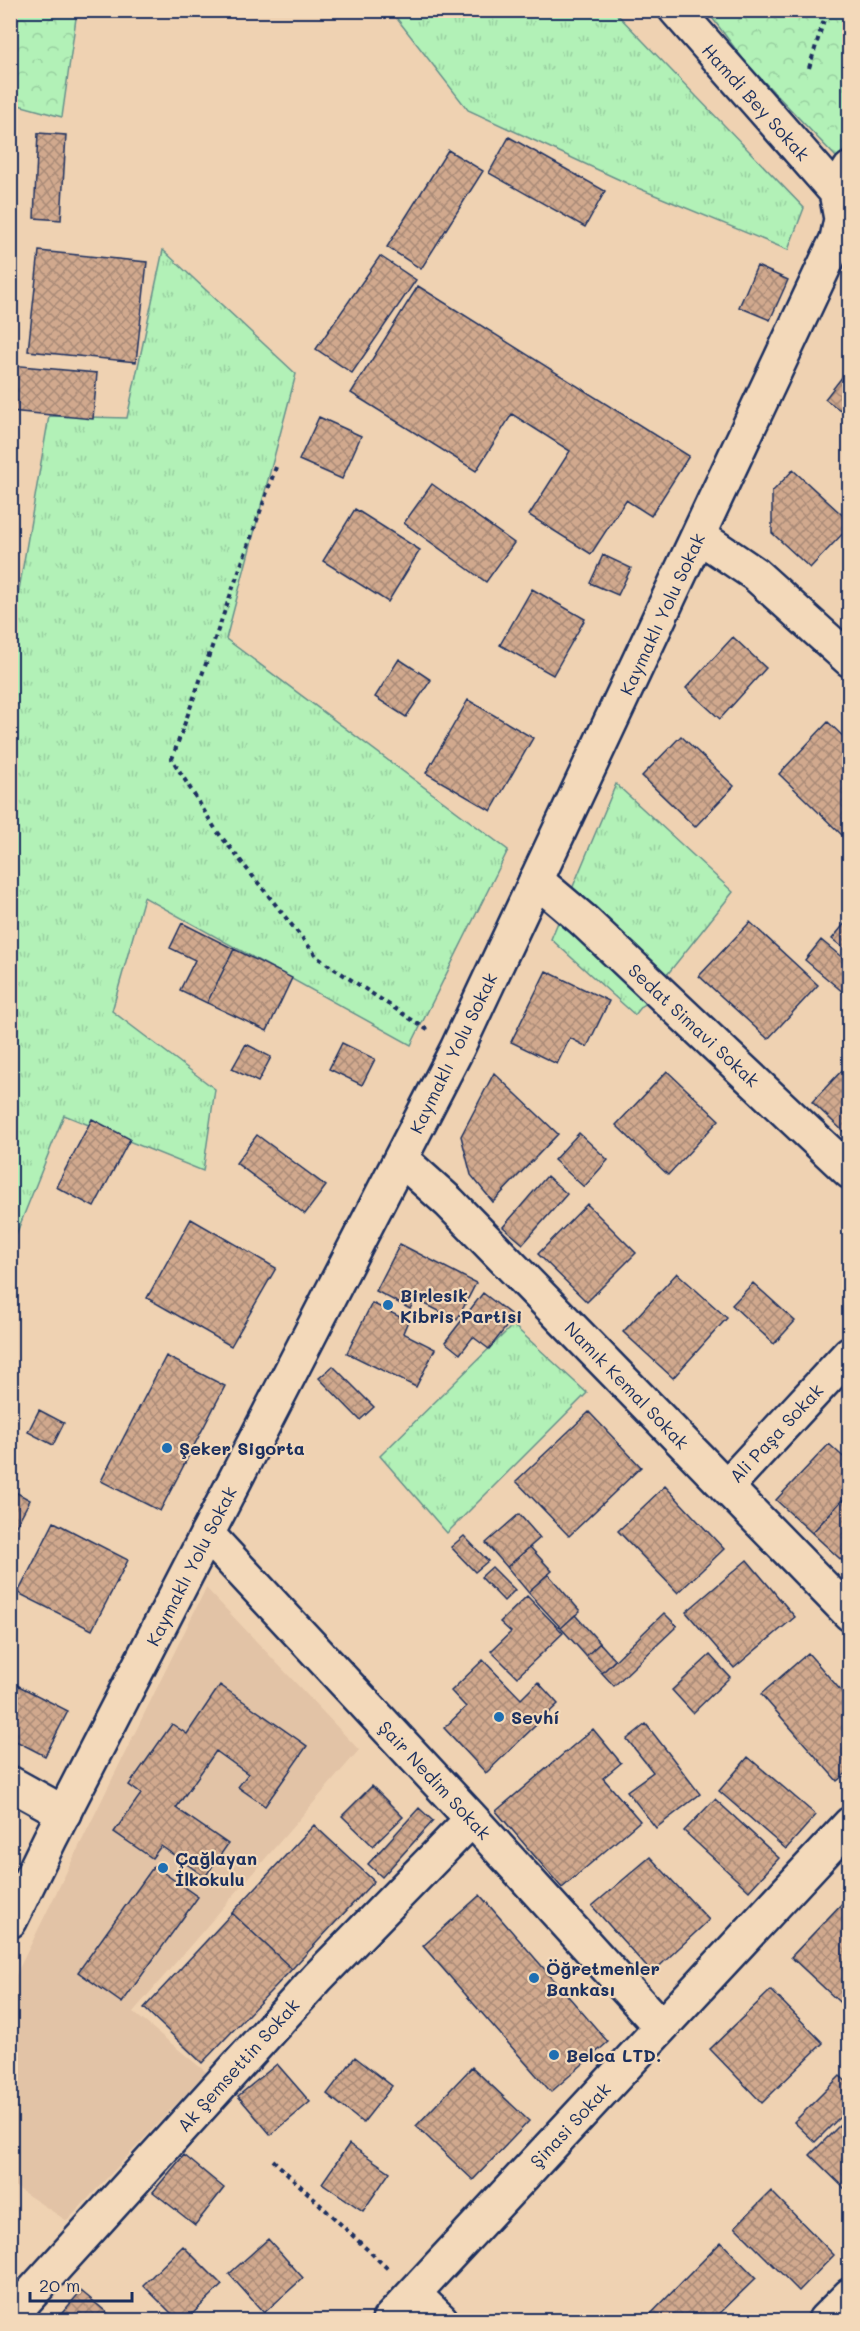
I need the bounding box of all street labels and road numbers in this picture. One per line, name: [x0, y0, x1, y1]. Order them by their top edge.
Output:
street label: Hamdi Bey Sokak: [697, 38, 815, 166]
street label: Kaymaklı Yolu Sokak: [614, 529, 710, 699]
street label: Sedat Simavi Sokak: [623, 958, 765, 1092]
street label: Kaymaklı Yolu Sokak: [404, 969, 502, 1137]
street label: Namık Kemal Sokak: [560, 1316, 694, 1454]
street label: Ali Paşa Sokak: [724, 1378, 828, 1488]
street label: Kaymaklı Yolu Sokak: [140, 1482, 242, 1650]
street label: Şair Nedim Sokak: [374, 1715, 496, 1845]
street label: Ak Şemsettin Sokak: [172, 1993, 304, 2137]
street label: Şinasi Sokak: [524, 2077, 616, 2173]

